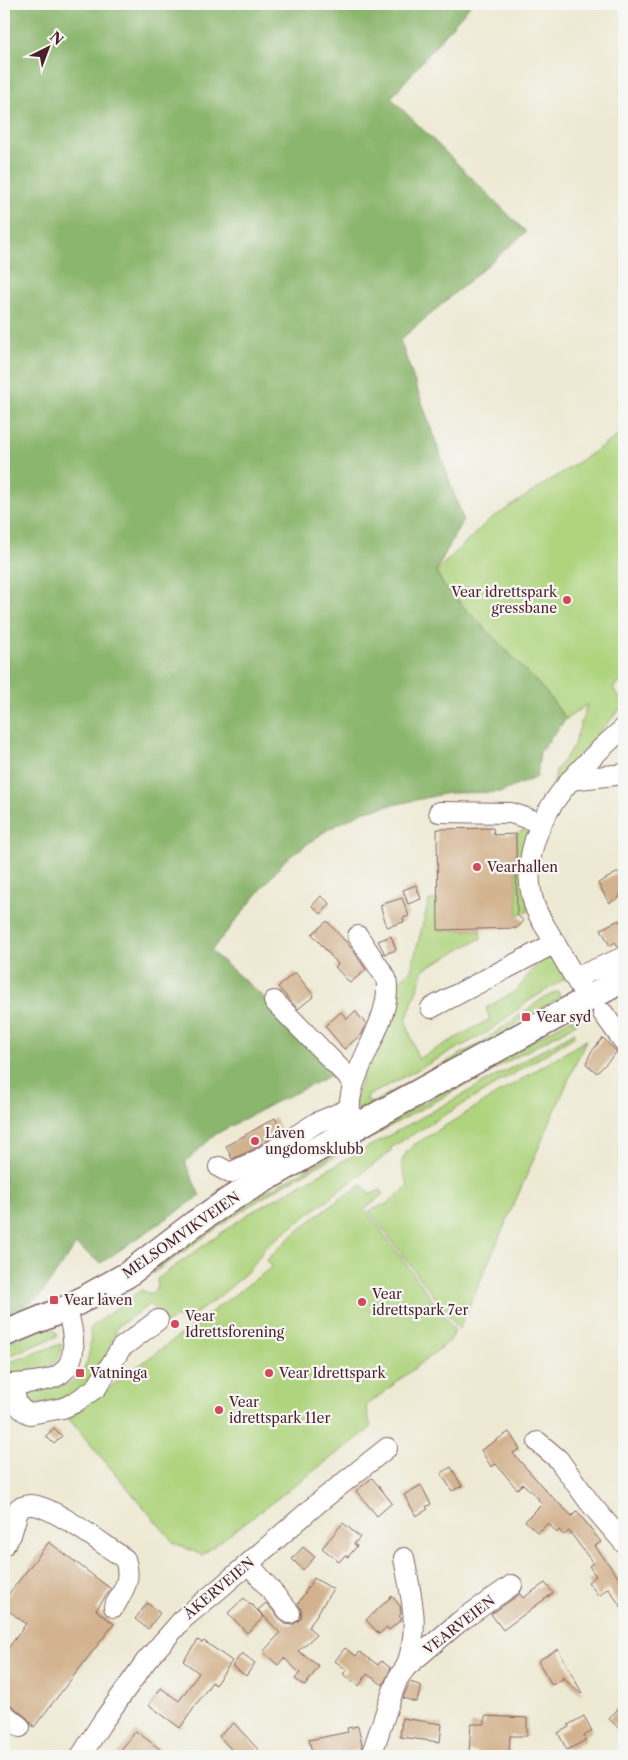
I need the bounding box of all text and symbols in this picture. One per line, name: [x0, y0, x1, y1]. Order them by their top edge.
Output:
north arrow: [22, 22, 72, 72]
text: N: [46, 28, 67, 49]
place label: Vear idrettspark gressbane: [450, 583, 558, 617]
marker: Vear idrettspark gressbane: [561, 594, 573, 606]
place label: Vearhallen: [486, 858, 558, 876]
marker: Vearhallen: [471, 861, 483, 873]
place label: Vear syd: [535, 1008, 592, 1026]
marker: Vear syd: [520, 1011, 532, 1023]
place label: Låven ungdomsklubb: [265, 1124, 364, 1158]
marker: Låven ungdomsklubb: [249, 1135, 261, 1147]
street label: MELSOMVIKVEIEN: [119, 1187, 244, 1282]
place label: Vear idrettspark 7er: [371, 1285, 469, 1319]
place label: Vear låven: [63, 1291, 133, 1309]
marker: Vear låven: [48, 1294, 60, 1306]
marker: Vear idrettspark 7er: [356, 1296, 368, 1308]
place label: Vear Idrettsforening: [184, 1307, 285, 1341]
marker: Vear Idrettsforening: [169, 1318, 181, 1330]
place label: Vatninga: [89, 1364, 148, 1382]
place label: Vear Idrettspark: [278, 1364, 386, 1382]
marker: Vatninga: [74, 1367, 86, 1379]
marker: Vear Idrettspark: [263, 1367, 275, 1379]
place label: Vear idrettspark 11er: [228, 1393, 330, 1427]
marker: Vear idrettspark 11er: [213, 1404, 225, 1416]
street label: ÅKERVEIEN: [179, 1552, 258, 1623]
street label: VEARVEIEN: [419, 1591, 499, 1659]

